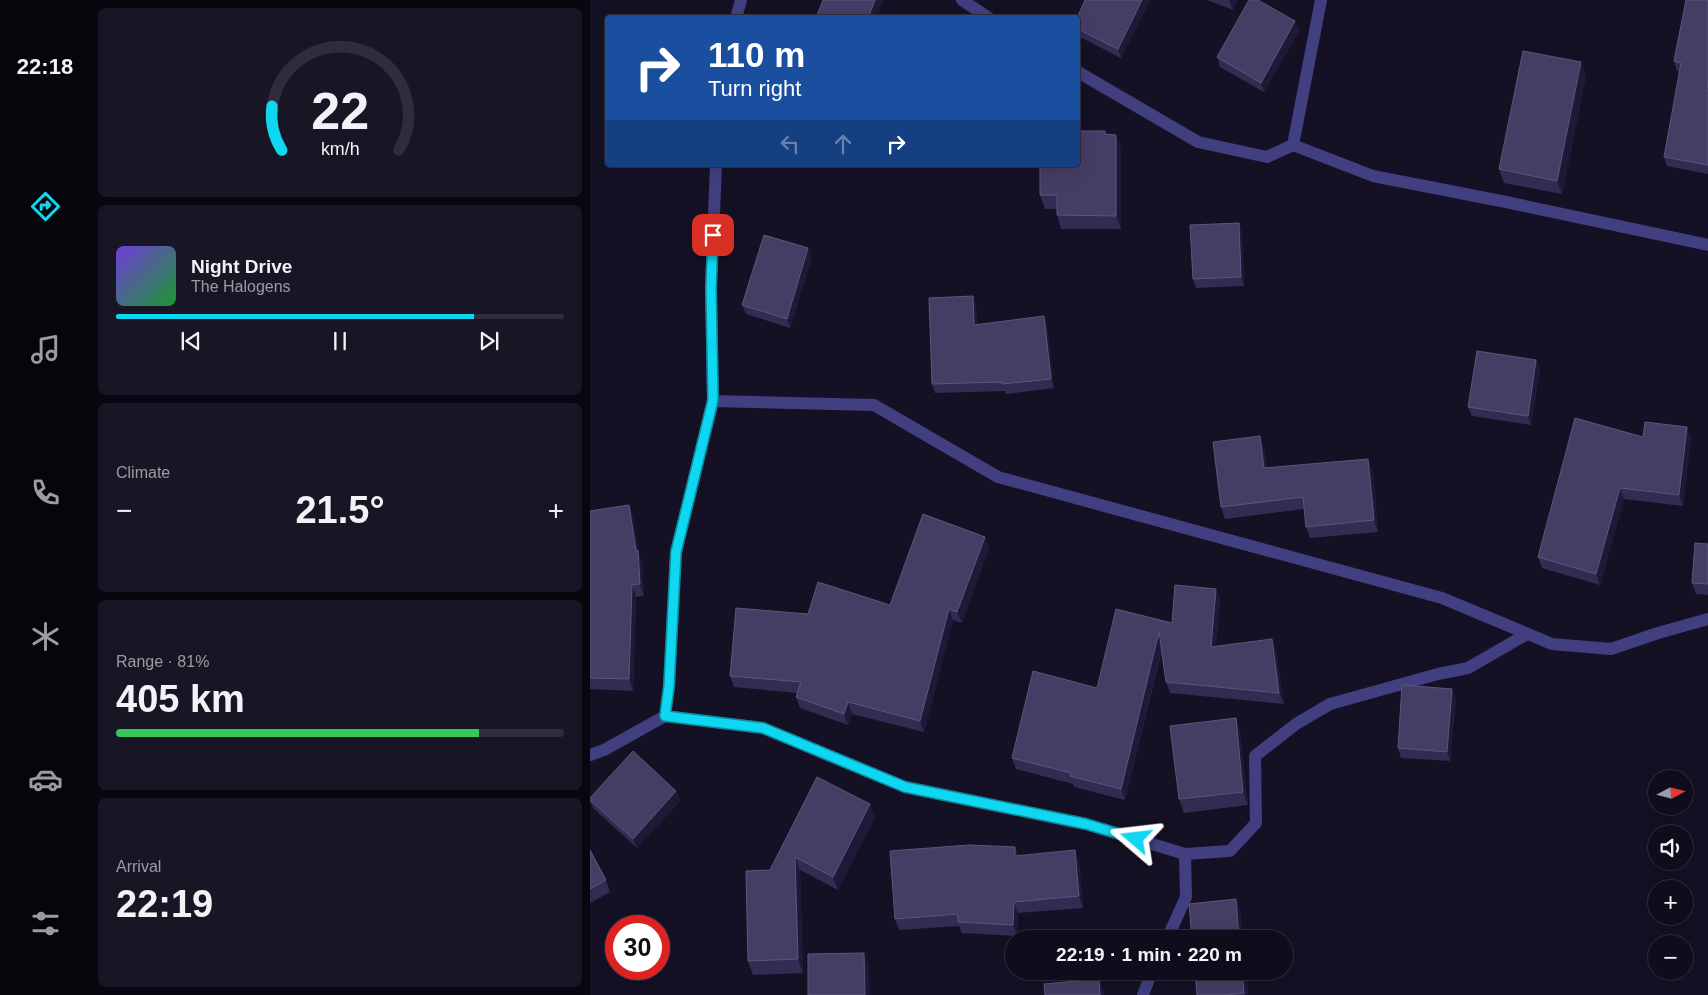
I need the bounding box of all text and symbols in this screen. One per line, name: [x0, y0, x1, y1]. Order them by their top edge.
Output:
icon: right: [625, 35, 690, 100]
text: 110 m: [708, 35, 805, 74]
text: 22:18: [17, 54, 73, 79]
text: Turn right: [708, 76, 801, 101]
text: 22: [311, 82, 369, 140]
icon: left: [776, 130, 804, 158]
icon: ahead: [829, 130, 857, 158]
icon: right: [882, 130, 910, 158]
text: km/h: [321, 139, 359, 159]
icon: directions: [28, 189, 63, 224]
pin: [692, 214, 734, 256]
icon: arrive: [699, 221, 727, 249]
text: Night Drive: [191, 256, 292, 277]
text: The Halogens: [191, 278, 291, 295]
icon: previous: [177, 327, 205, 355]
icon: pause: [326, 327, 354, 355]
icon: next: [475, 327, 503, 355]
icon: music: [28, 332, 63, 367]
text: Climate: [116, 464, 170, 481]
icon: phone: [28, 475, 63, 510]
text: 21.5°: [295, 489, 385, 531]
text: −: [116, 495, 132, 526]
text: +: [548, 495, 564, 526]
icon: climate: [28, 619, 63, 654]
text: Range · 81%: [116, 653, 209, 670]
text: 405 km: [116, 678, 245, 720]
icon: car: [28, 762, 63, 797]
north arrow: [1648, 770, 1692, 815]
map controls: [1648, 770, 1693, 980]
position arrow: [1109, 812, 1161, 864]
button: sound: [1648, 825, 1693, 870]
text: Arrival: [116, 858, 161, 875]
button: +: [1648, 880, 1693, 925]
text: 22:19: [116, 883, 213, 925]
icon: filters: [28, 906, 63, 941]
speed limit sign: 30: [605, 915, 670, 980]
button: −: [1648, 935, 1693, 980]
text: 22:19 · 1 min · 220 m: [1056, 944, 1242, 965]

